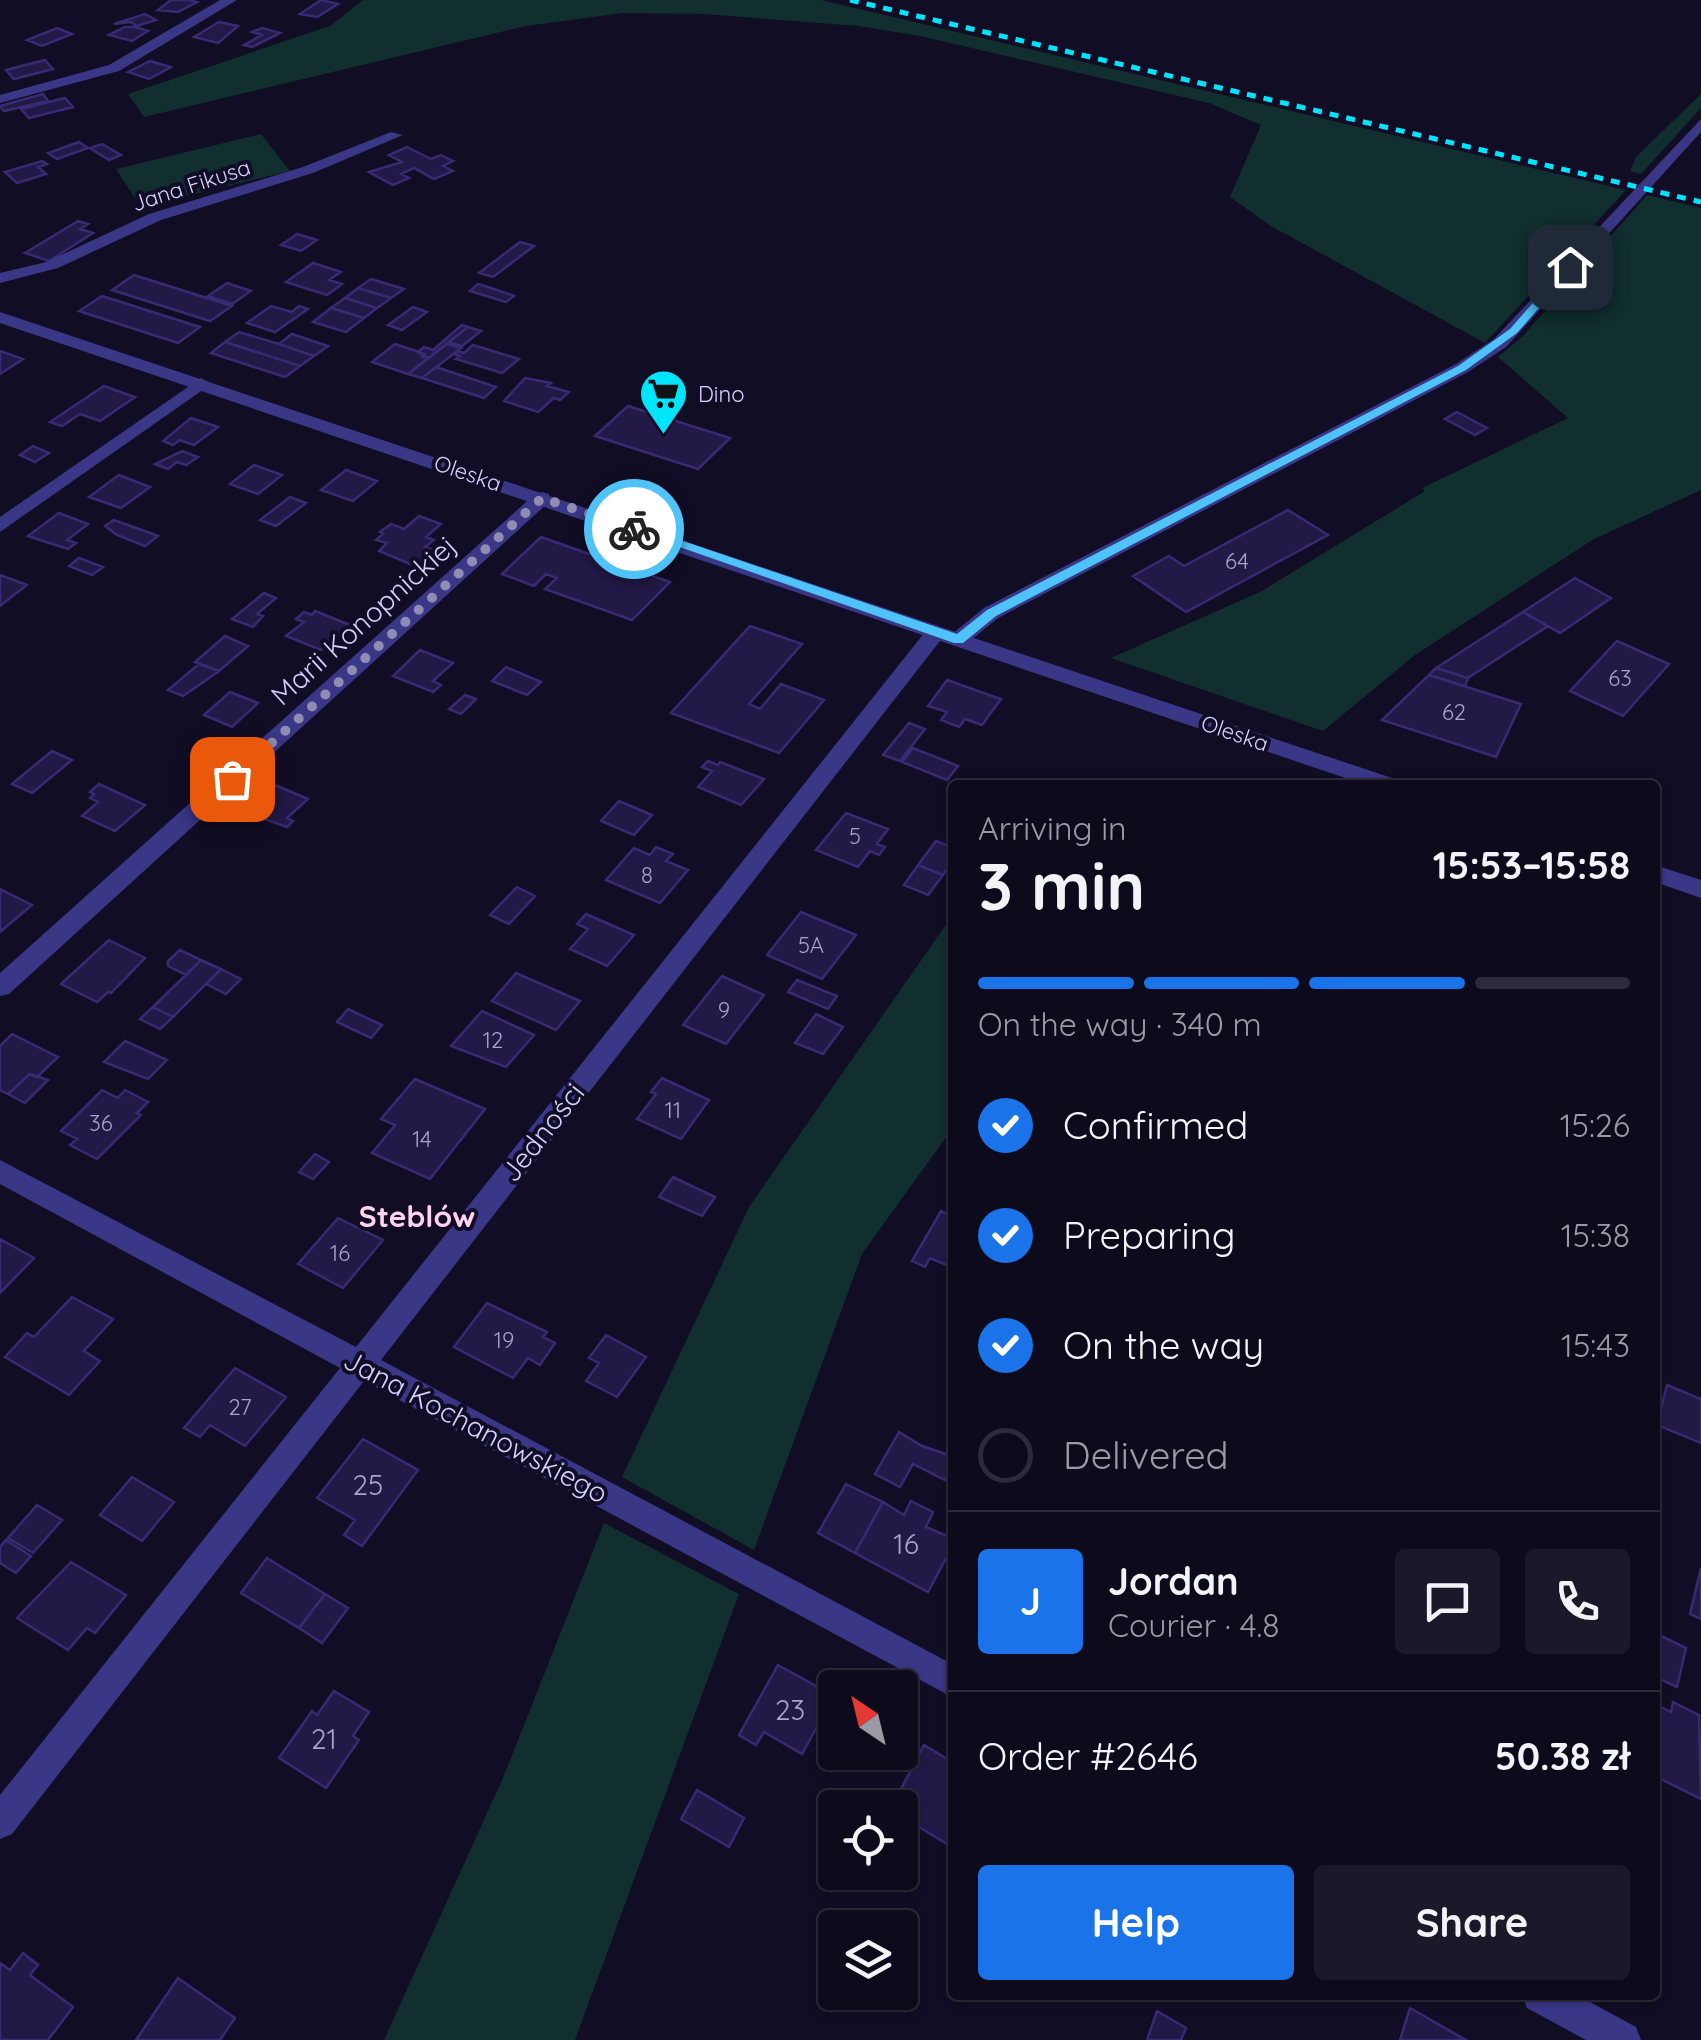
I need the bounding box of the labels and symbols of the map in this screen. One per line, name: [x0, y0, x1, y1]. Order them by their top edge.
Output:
street label: Jana Fikusa: [128, 153, 254, 217]
pin: [1528, 225, 1613, 310]
supermarket icon: Dino: [637, 368, 689, 436]
place label: Dino: [698, 380, 745, 408]
street label: Oleska: [431, 448, 505, 498]
courier: [584, 479, 684, 579]
street label: Marii Konopnickiej: [263, 528, 463, 712]
house number: 64: [1225, 547, 1249, 575]
house number: 63: [1608, 664, 1632, 692]
house number: 62: [1442, 698, 1466, 726]
street label: Oleska: [1198, 708, 1272, 758]
pin: [190, 737, 275, 822]
house number: 5: [849, 822, 861, 850]
house number: 8: [641, 861, 653, 889]
house number: 5A: [798, 931, 824, 959]
house number: 9: [718, 996, 730, 1024]
house number: 12: [483, 1026, 503, 1054]
street label: Jedności: [493, 1076, 591, 1188]
house number: 11: [665, 1096, 681, 1124]
house number: 36: [89, 1109, 113, 1137]
house number: 14: [412, 1125, 432, 1153]
district label: Steblów: [359, 1197, 475, 1235]
house number: 16: [330, 1239, 350, 1267]
house number: 19: [494, 1326, 514, 1354]
street label: Jana Kochanowskiego: [338, 1342, 614, 1510]
house number: 27: [228, 1393, 252, 1421]
house number: 25: [353, 1467, 383, 1502]
house number: 16: [893, 1526, 919, 1561]
north arrow: [818, 1670, 918, 1770]
house number: 23: [775, 1692, 805, 1727]
house number: 21: [311, 1721, 337, 1756]

